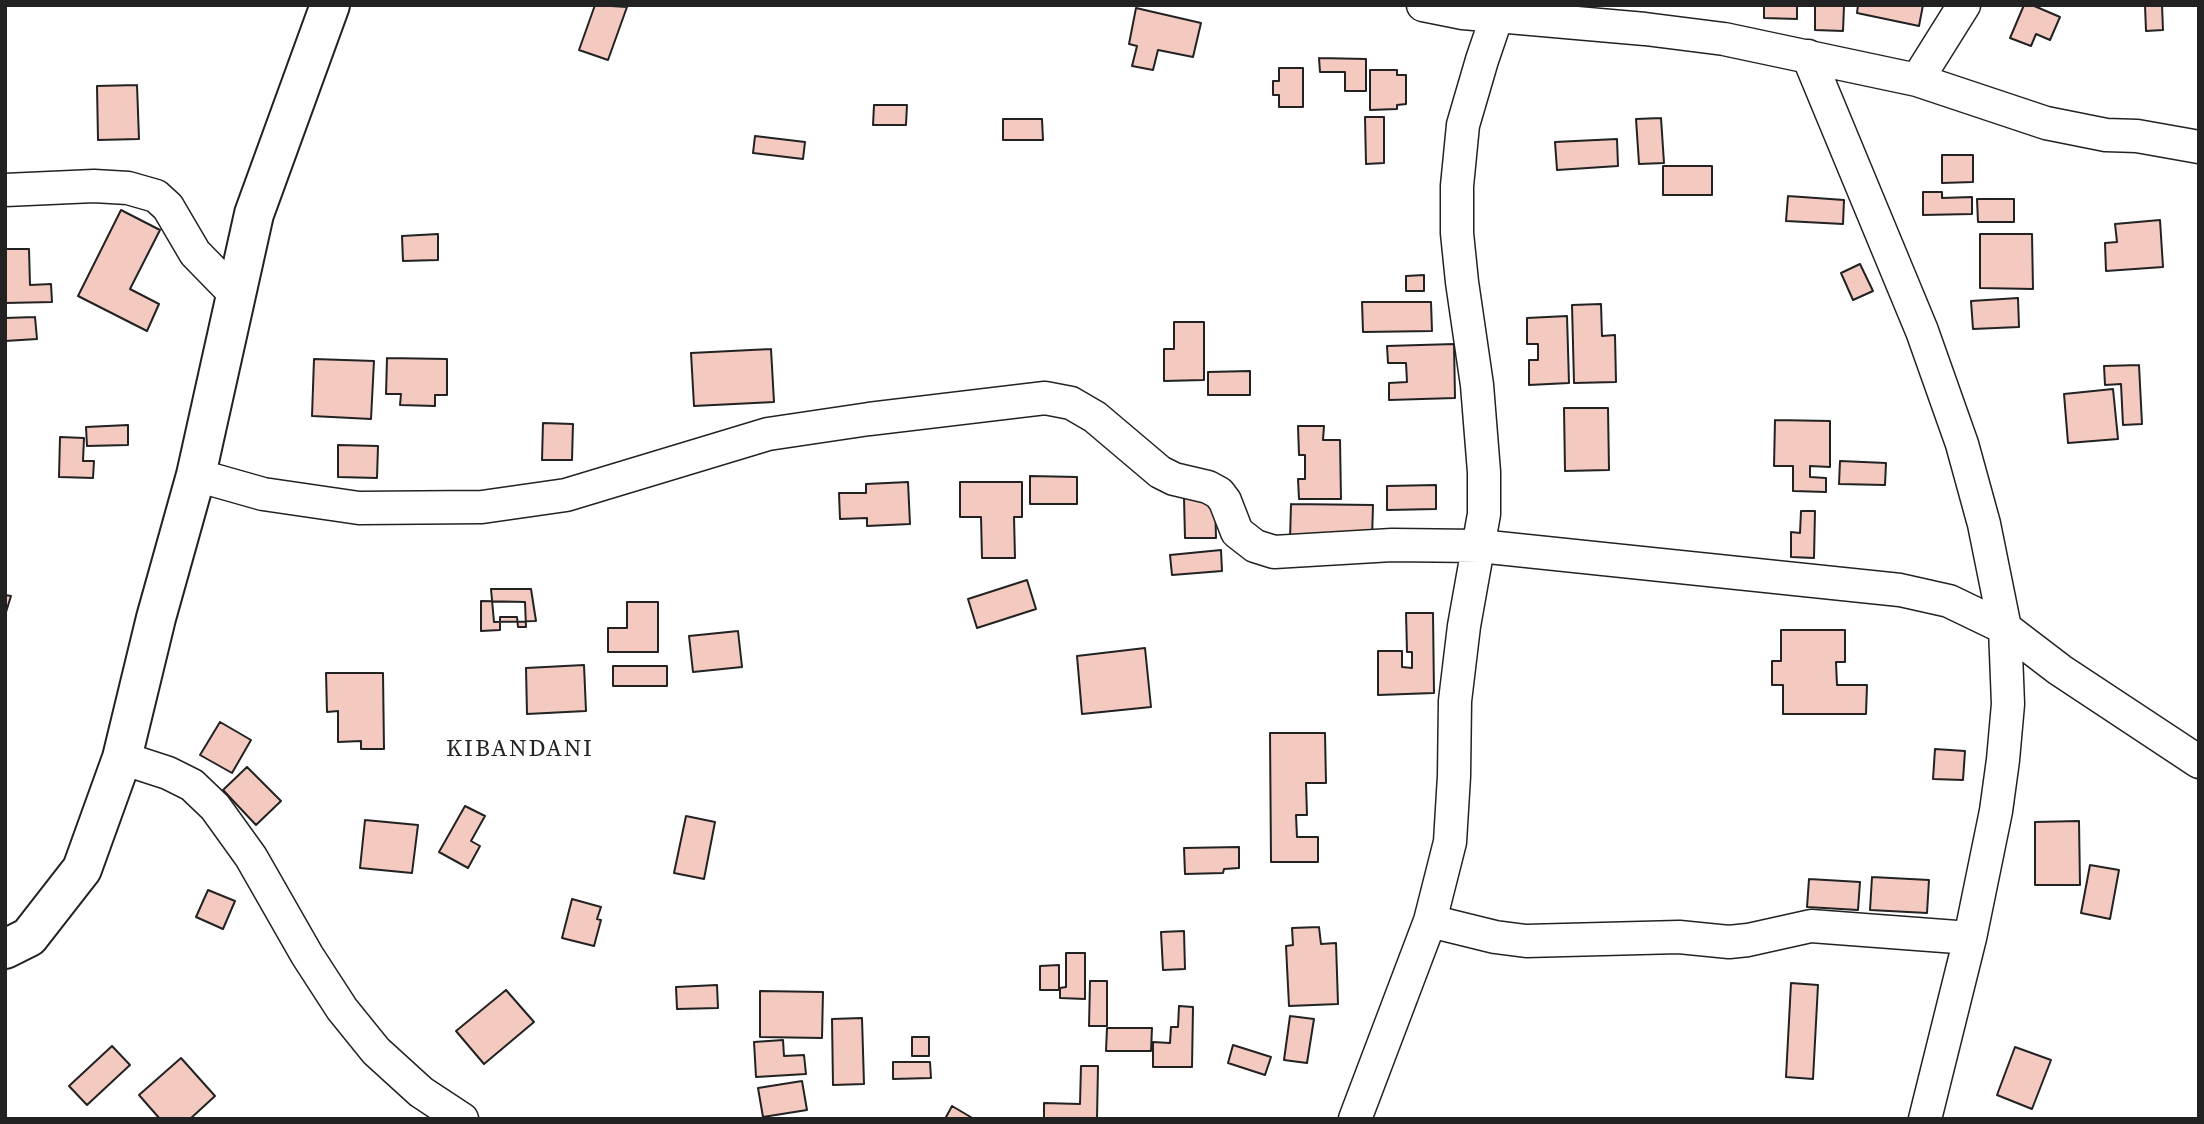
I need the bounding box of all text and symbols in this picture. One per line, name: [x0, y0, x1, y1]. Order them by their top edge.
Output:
district label: KIBANDANI: [447, 736, 593, 764]

